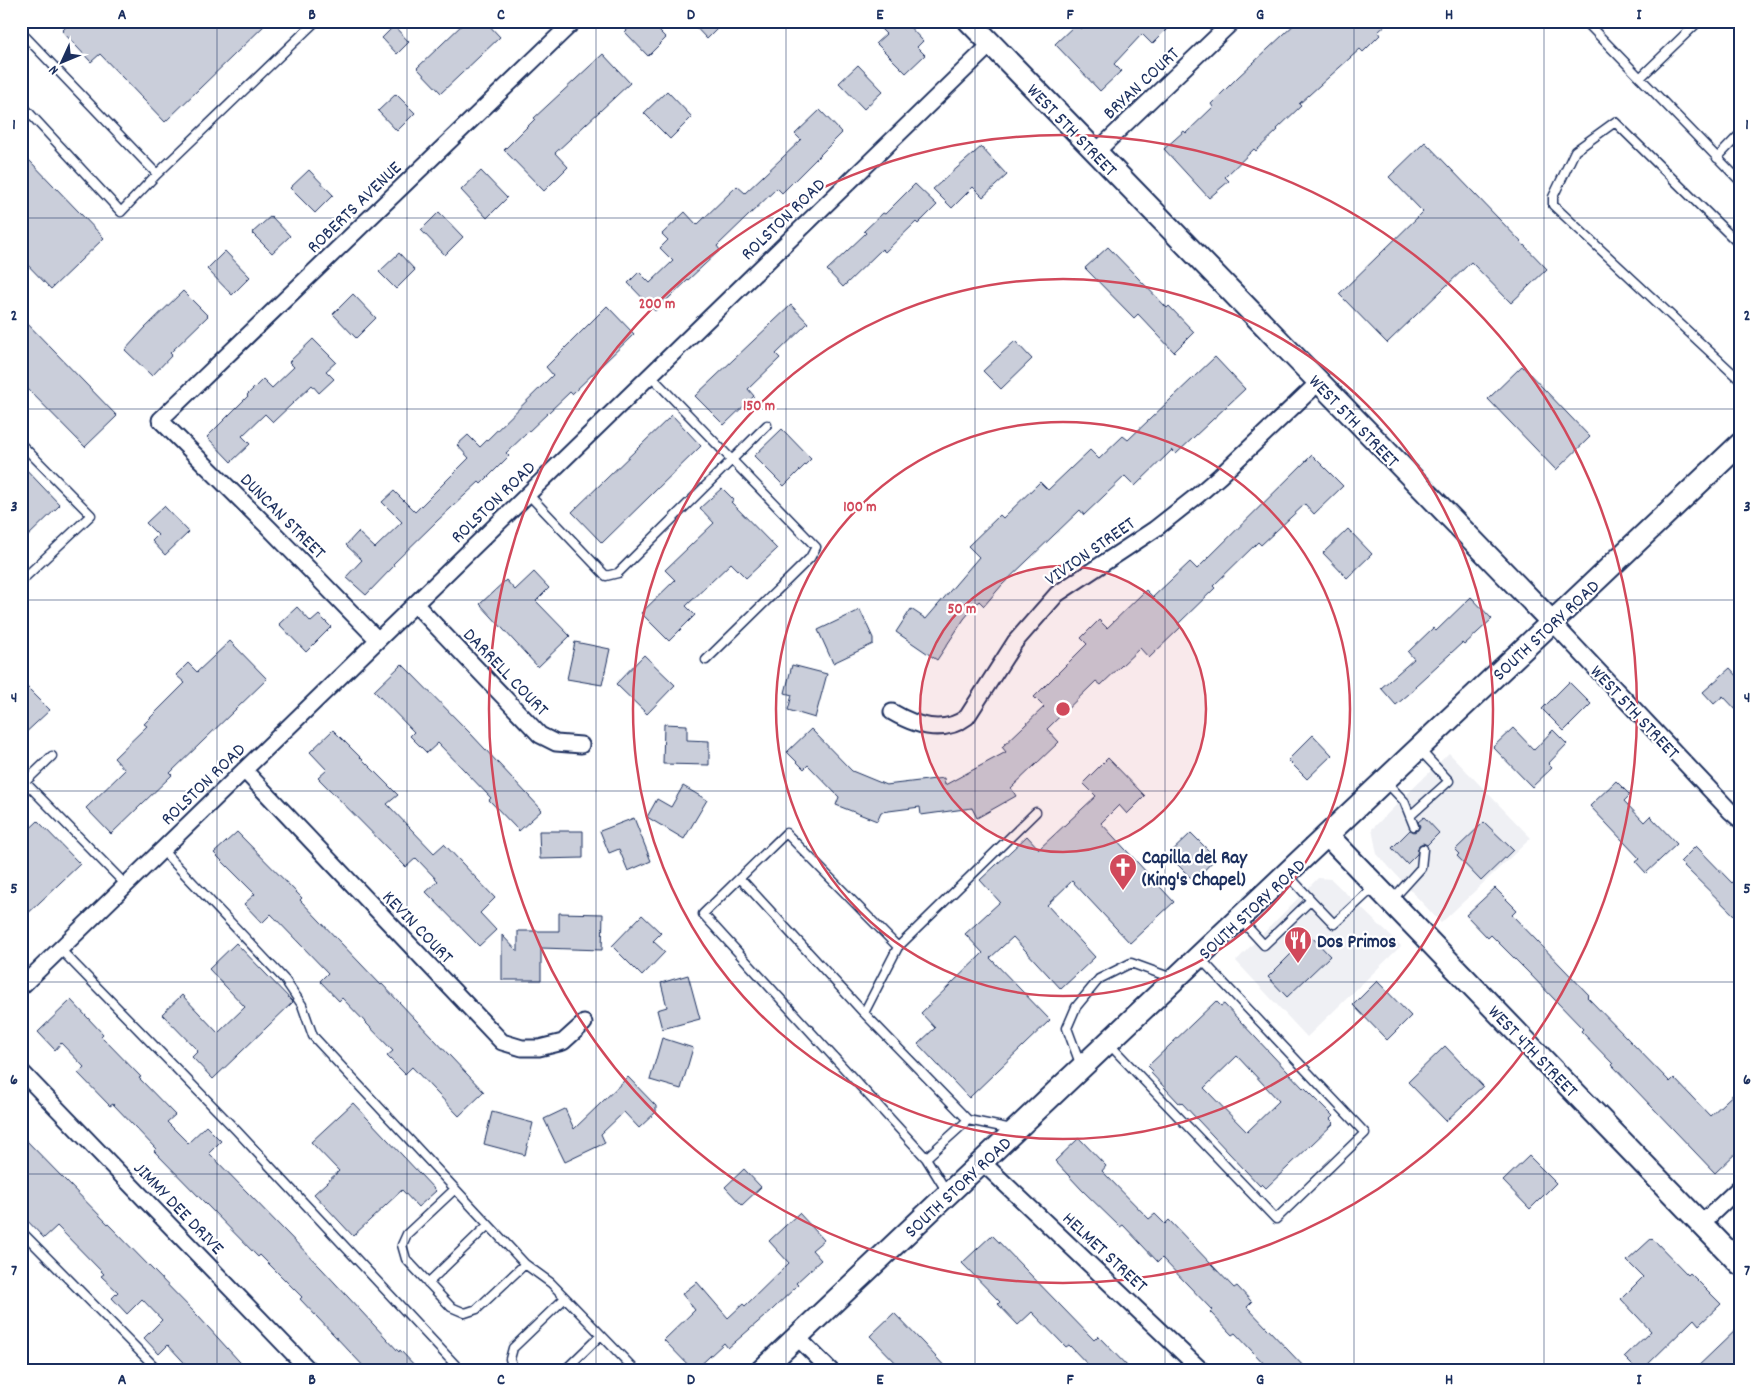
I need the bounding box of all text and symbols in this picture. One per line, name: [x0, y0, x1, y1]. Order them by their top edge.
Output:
text: A: [118, 4, 127, 27]
text: B: [308, 4, 316, 27]
text: C: [497, 4, 505, 27]
text: D: [687, 4, 696, 27]
text: E: [876, 4, 884, 27]
text: F: [1066, 4, 1074, 27]
text: G: [1256, 4, 1264, 27]
text: H: [1445, 4, 1453, 27]
text: I: [1637, 4, 1643, 27]
north arrow: [38, 38, 88, 88]
street label: BRYAN COURT: [1098, 42, 1187, 127]
text: N: [44, 60, 64, 79]
street label: WEST 5TH STREET: [1019, 79, 1122, 184]
text: 1: [12, 114, 16, 137]
text: 1: [1745, 114, 1749, 137]
street label: ROBERTS AVENUE: [302, 156, 409, 261]
street label: ROLSTON ROAD: [736, 173, 833, 268]
text: 200 m: [639, 294, 675, 316]
text: 2: [11, 305, 18, 328]
text: 2: [1744, 305, 1751, 328]
street label: WEST 5TH STREET: [1301, 370, 1404, 475]
text: 150 m: [743, 396, 775, 418]
street label: ROLSTON ROAD: [446, 456, 543, 551]
street label: DUNCAN STREET: [232, 468, 331, 567]
text: 3: [10, 496, 18, 519]
text: 3: [1743, 496, 1751, 519]
text: 100 m: [843, 497, 877, 519]
street label: VIVION STREET: [1040, 512, 1142, 594]
street label: SOUTH STORY ROAD: [1488, 575, 1607, 688]
text: 50 m: [948, 599, 976, 621]
street label: DARRELL COURT: [455, 623, 554, 724]
street label: WEST 5TH STREET: [1582, 660, 1685, 767]
text: 4: [11, 687, 17, 710]
text: 4: [1744, 687, 1750, 710]
centre of rings: [1054, 700, 1072, 718]
street label: ROLSTON ROAD: [156, 738, 253, 833]
place label: Capilla del Ray (King's Chapel): [1142, 846, 1248, 895]
church icon: Capilla del Ray (King's Chapel): [1108, 852, 1138, 891]
street label: SOUTH STORY ROAD: [1194, 854, 1313, 967]
text: 5: [10, 878, 18, 901]
text: 5: [1743, 878, 1751, 901]
street label: KEVIN COURT: [375, 886, 459, 971]
restaurant icon: Dos Primos: [1283, 925, 1313, 964]
place label: Dos Primos: [1317, 930, 1396, 957]
street label: WEST 4TH STREET: [1480, 1000, 1583, 1105]
text: 6: [10, 1069, 18, 1092]
text: 6: [1743, 1069, 1751, 1092]
street label: SOUTH STORY ROAD: [900, 1132, 1019, 1245]
street label: JIMMY DEE DRIVE: [126, 1157, 229, 1262]
street label: HELMET STREET: [1055, 1207, 1153, 1301]
text: 7: [11, 1260, 17, 1283]
text: 7: [1744, 1260, 1750, 1283]
text: A: [118, 1369, 127, 1392]
text: B: [308, 1369, 316, 1392]
text: C: [497, 1369, 505, 1392]
text: D: [687, 1369, 696, 1392]
text: E: [876, 1369, 884, 1392]
text: F: [1066, 1369, 1074, 1392]
text: G: [1256, 1369, 1264, 1392]
text: H: [1445, 1369, 1453, 1392]
text: I: [1637, 1369, 1643, 1392]

